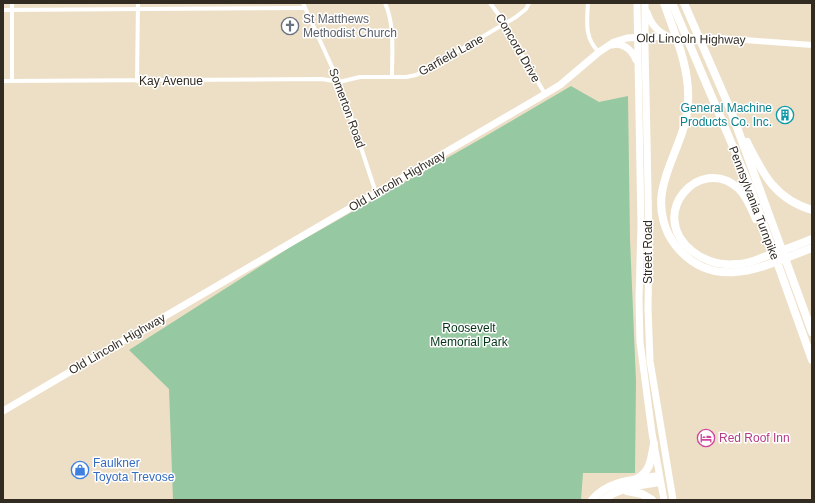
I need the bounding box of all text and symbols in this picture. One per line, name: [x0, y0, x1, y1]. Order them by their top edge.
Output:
street label: Concord Drive: [493, 11, 543, 85]
place label: St Matthews Methodist Church: [303, 12, 397, 40]
church icon: St Matthews Methodist Church: [280, 16, 300, 36]
street label: Garfield Lane: [416, 31, 486, 79]
street label: Old Lincoln Highway: [636, 31, 746, 47]
street label: Somerton Road: [326, 66, 368, 150]
street label: Kay Avenue: [139, 74, 203, 88]
place label: General Machine Products Co. Inc.: [680, 101, 772, 129]
building icon: General Machine Products Co. Inc.: [775, 105, 795, 125]
street label: Pennsylvania Turnpike: [726, 144, 782, 262]
street label: Old Lincoln Highway: [346, 148, 448, 214]
street label: Street Road: [641, 220, 655, 284]
street label: Old Lincoln Highway: [66, 311, 168, 377]
park label: Roosevelt Memorial Park: [430, 321, 509, 349]
hotel icon: Red Roof Inn: [696, 428, 716, 448]
place label: Red Roof Inn: [719, 431, 790, 445]
place label: Faulkner Toyota Trevose: [93, 456, 175, 484]
shop icon: Faulkner Toyota Trevose: [70, 460, 90, 480]

